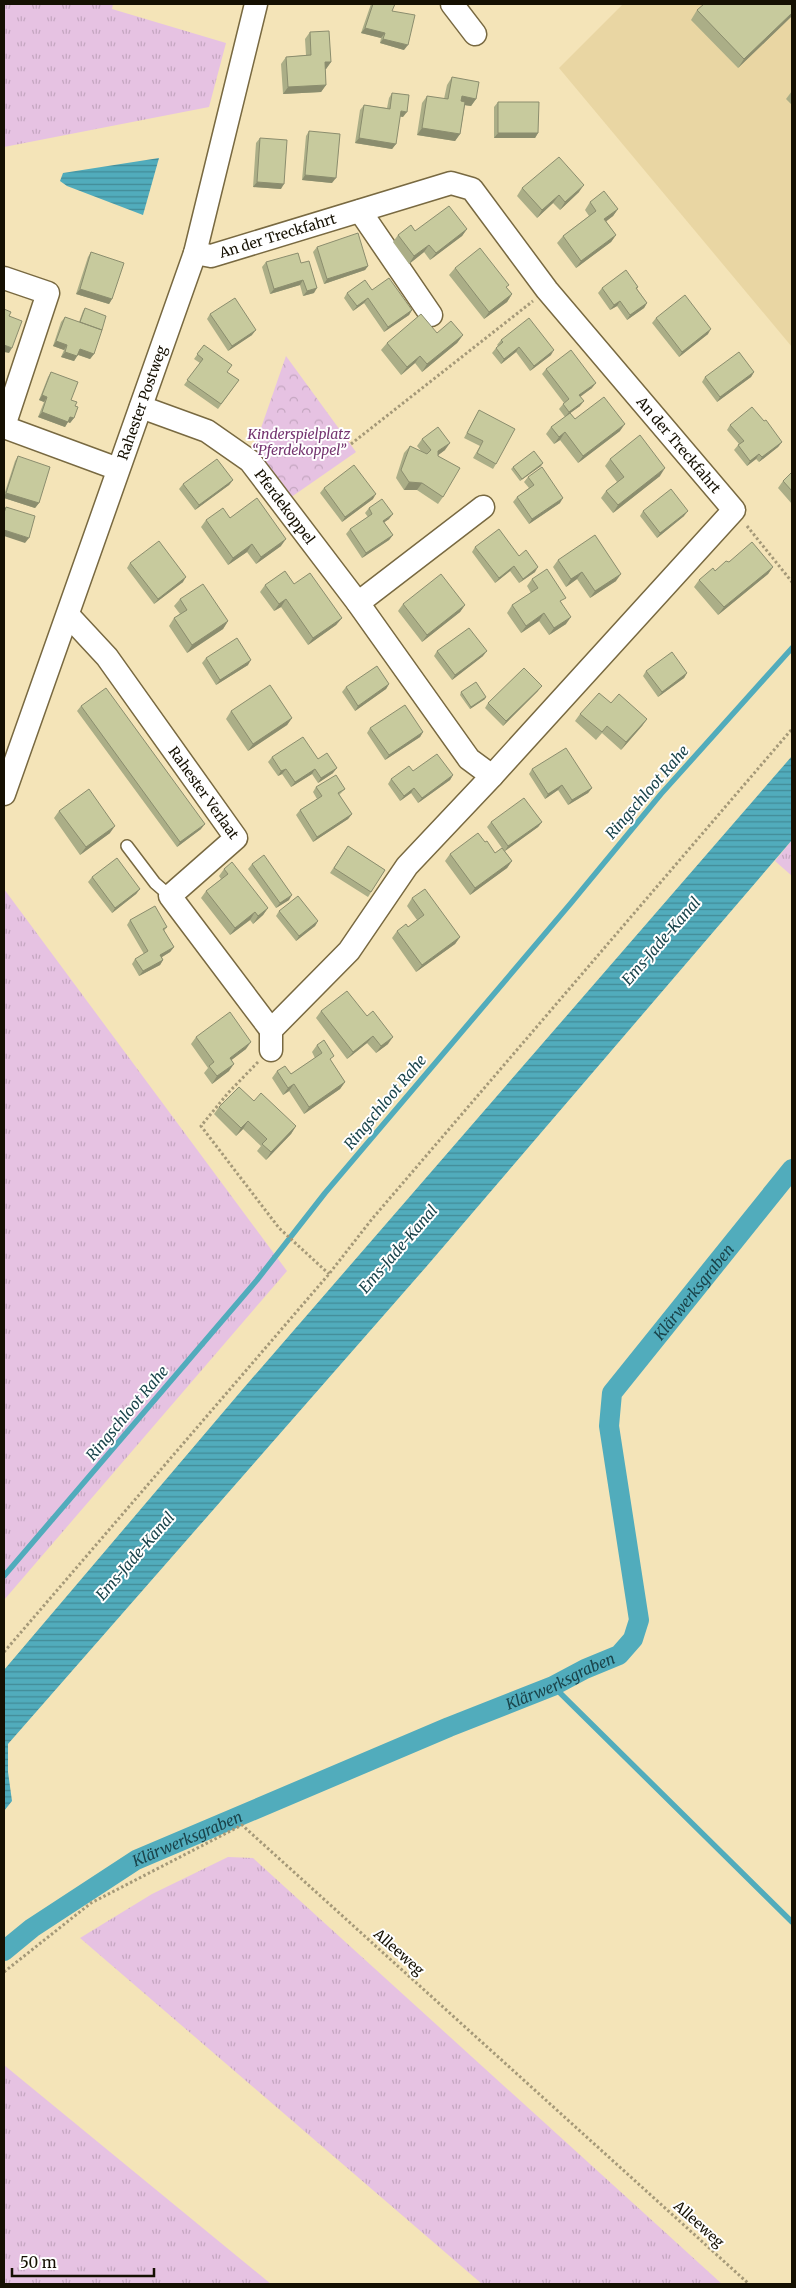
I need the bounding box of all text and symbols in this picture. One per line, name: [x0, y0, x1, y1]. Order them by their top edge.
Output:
street label: An der Treckfahrt: [216, 209, 339, 262]
street label: Rahester Postweg: [114, 343, 171, 462]
street label: An der Treckfahrt: [632, 392, 725, 497]
park label: Kinderspielplatz “Pferdekoppel”: [247, 425, 351, 459]
street label: Pferdekoppel: [251, 466, 319, 548]
water label: Ringschloot Rahe: [601, 741, 693, 843]
street label: Rahester Verlaat: [165, 743, 243, 843]
water label: Ems-Jade-Kanal: [618, 893, 704, 989]
water label: Ringschloot Rahe: [340, 1050, 430, 1153]
water label: Ems-Jade-Kanal: [355, 1201, 441, 1297]
water label: Klärwerksgraben: [649, 1240, 738, 1344]
water label: Ringschloot Rahe: [82, 1361, 172, 1464]
water label: Ems-Jade-Kanal: [92, 1508, 178, 1604]
water label: Klärwerksgraben: [502, 1648, 618, 1714]
water label: Klärwerksgraben: [128, 1807, 245, 1870]
street label: Alleeweg: [369, 1924, 428, 1980]
street label: Alleeweg: [669, 2196, 728, 2252]
scale bar: [12, 2246, 155, 2278]
text: 50 m: [20, 2253, 57, 2272]

